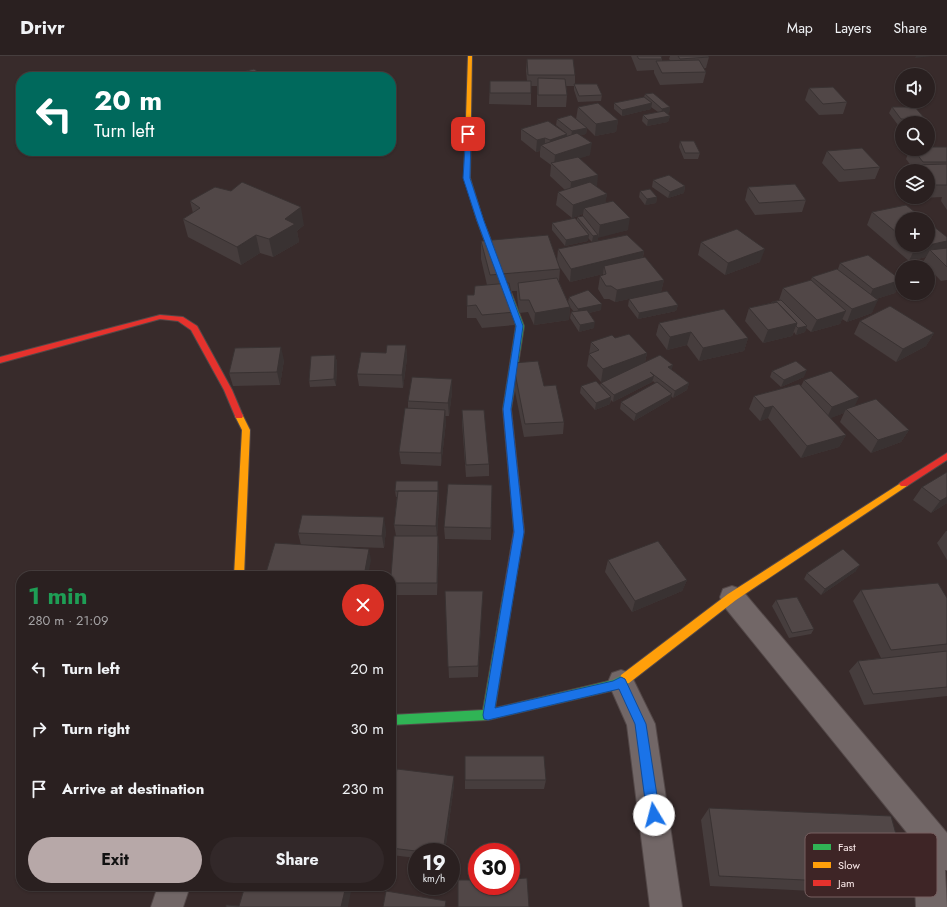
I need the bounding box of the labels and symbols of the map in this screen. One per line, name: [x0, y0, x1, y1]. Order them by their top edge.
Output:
pin: [451, 117, 485, 151]
position arrow: [633, 794, 675, 836]
legend: [805, 833, 937, 897]
text: Fast: [838, 839, 856, 855]
speed limit sign: 30: [468, 843, 520, 895]
text: Slow: [838, 857, 860, 873]
text: Jam: [836, 875, 855, 891]

